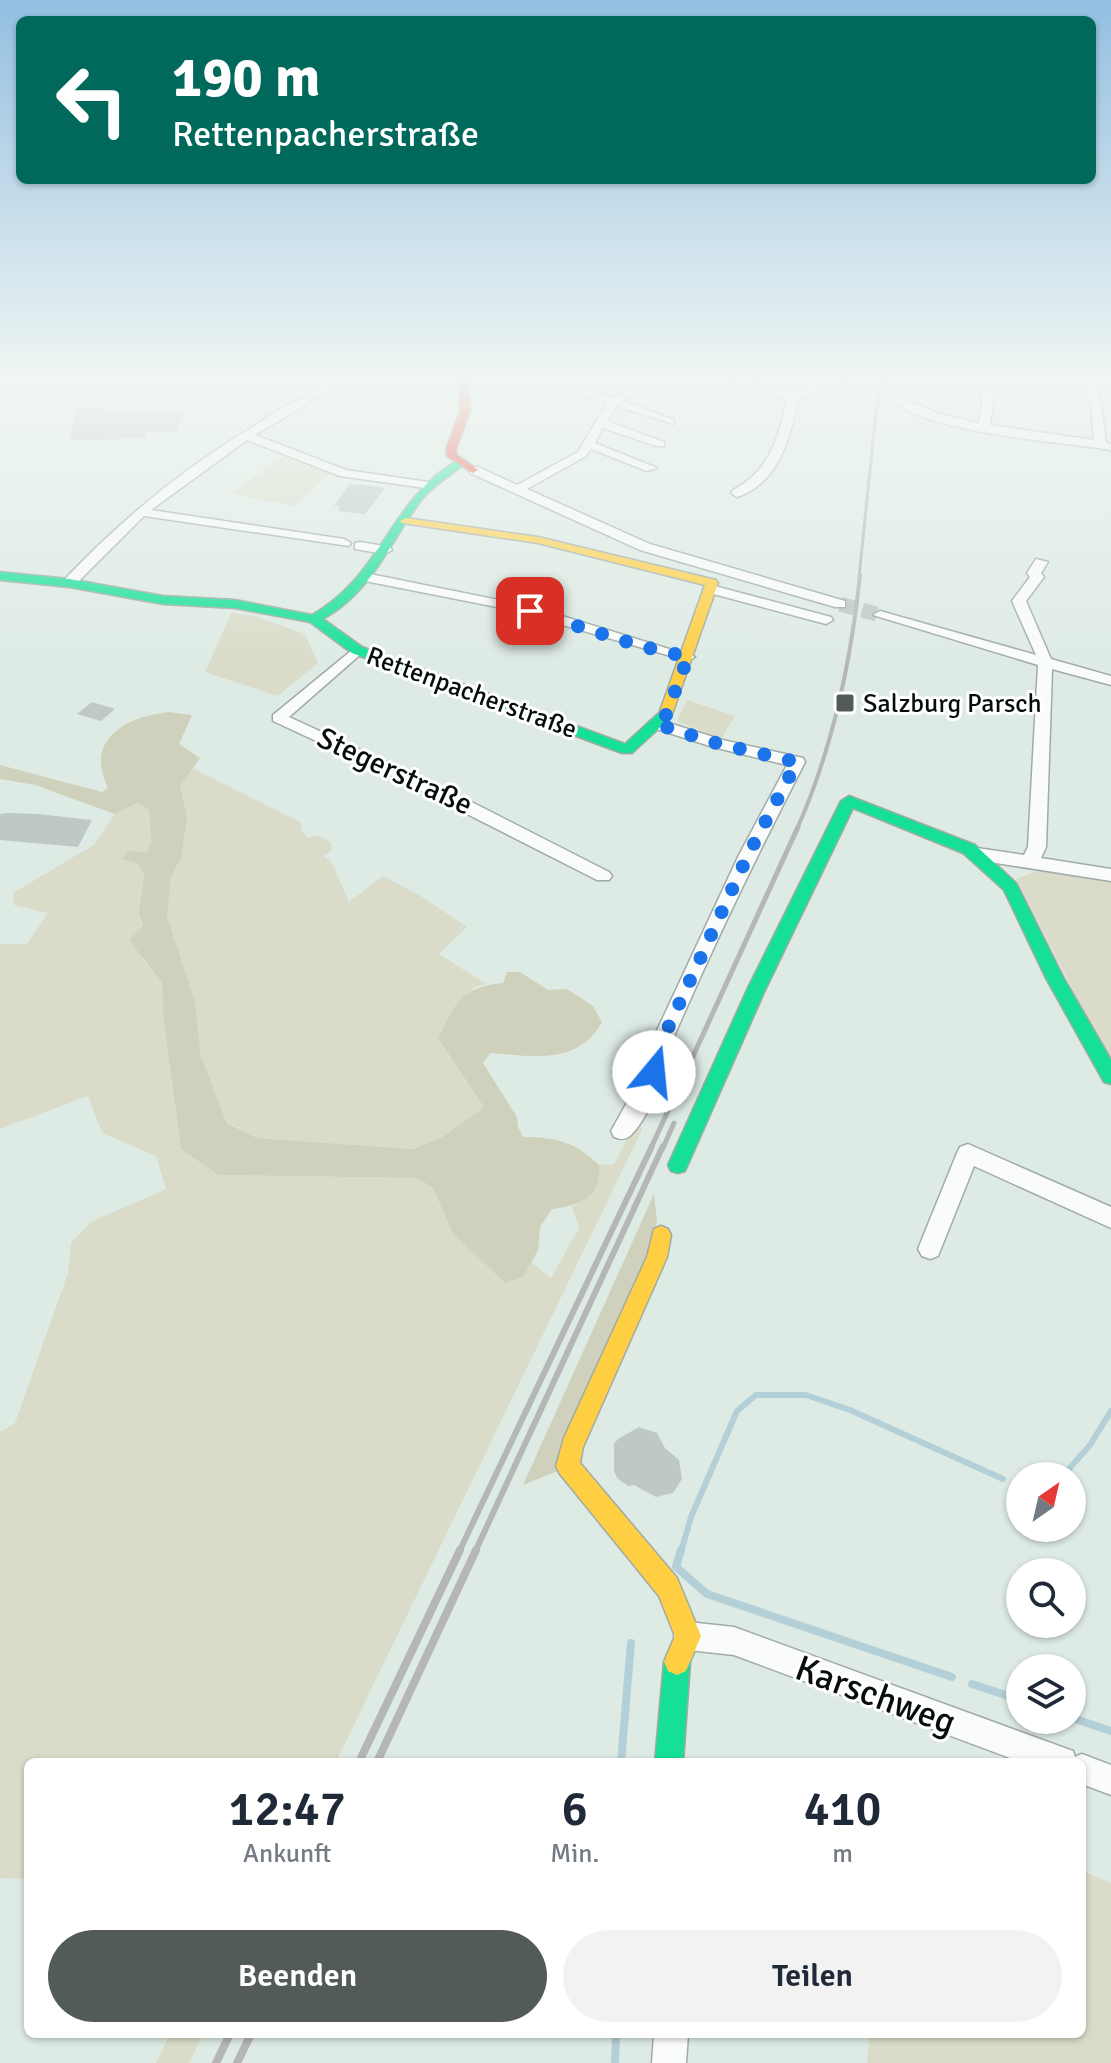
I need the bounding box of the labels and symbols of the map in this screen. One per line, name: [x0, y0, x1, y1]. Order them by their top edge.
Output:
pin: [496, 577, 564, 645]
street label: Rettenpacherstraße: [362, 640, 581, 746]
place label: Salzburg Parsch: [863, 688, 1042, 720]
marker: Salzburg Parsch: [834, 692, 856, 714]
street label: Stegerstraße: [311, 719, 478, 824]
position arrow: [612, 1030, 696, 1114]
north arrow: [1006, 1462, 1086, 1542]
street label: Karschweg: [789, 1646, 962, 1745]

